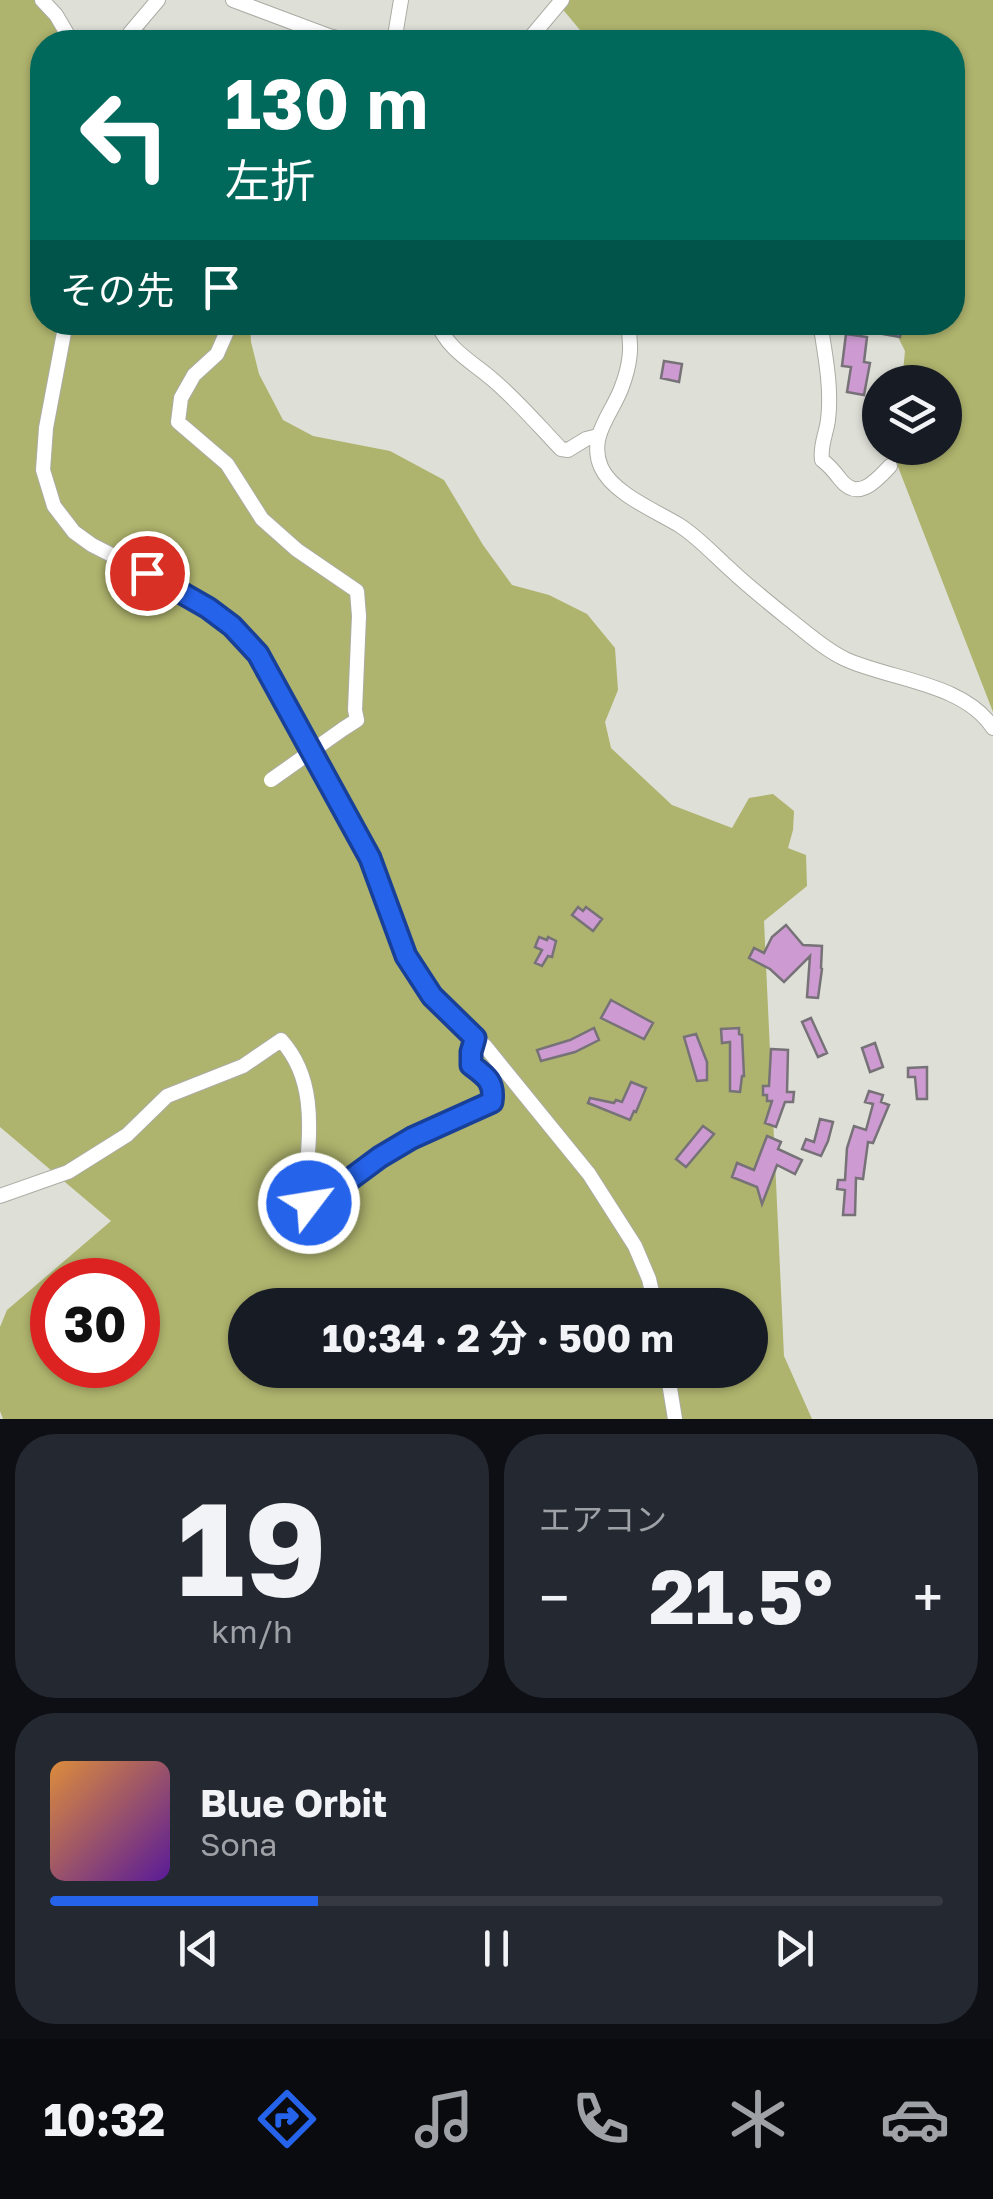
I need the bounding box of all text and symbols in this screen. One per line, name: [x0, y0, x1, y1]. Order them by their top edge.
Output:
text: 130 m: [225, 60, 428, 144]
icon: left: [60, 70, 190, 200]
text: 左折: [225, 153, 315, 207]
icon: arrive: [194, 260, 249, 315]
text: その先: [60, 267, 174, 312]
map controls: [862, 365, 962, 465]
button: layers: [862, 365, 962, 465]
pin: [105, 531, 190, 616]
icon: arrive: [120, 546, 175, 601]
position arrow: [257, 1151, 361, 1255]
speed limit sign: 30: [30, 1258, 160, 1388]
text: 10:34 · 2 分 · 500 m: [322, 1315, 674, 1360]
text: 19: [177, 1469, 327, 1625]
text: エアコン: [539, 1500, 667, 1538]
text: 21.5°: [649, 1550, 833, 1641]
text: −: [539, 1564, 569, 1630]
text: +: [913, 1564, 943, 1630]
text: km/h: [211, 1612, 293, 1650]
text: Blue Orbit: [200, 1780, 387, 1825]
text: Sona: [200, 1825, 277, 1863]
icon: previous: [171, 1921, 226, 1976]
icon: pause: [469, 1921, 524, 1976]
icon: next: [767, 1921, 822, 1976]
icon: directions: [252, 2084, 322, 2154]
icon: music: [409, 2084, 479, 2154]
icon: phone: [566, 2084, 636, 2154]
icon: climate: [723, 2084, 793, 2154]
icon: car: [880, 2084, 950, 2154]
text: 10:32: [43, 2092, 165, 2146]

